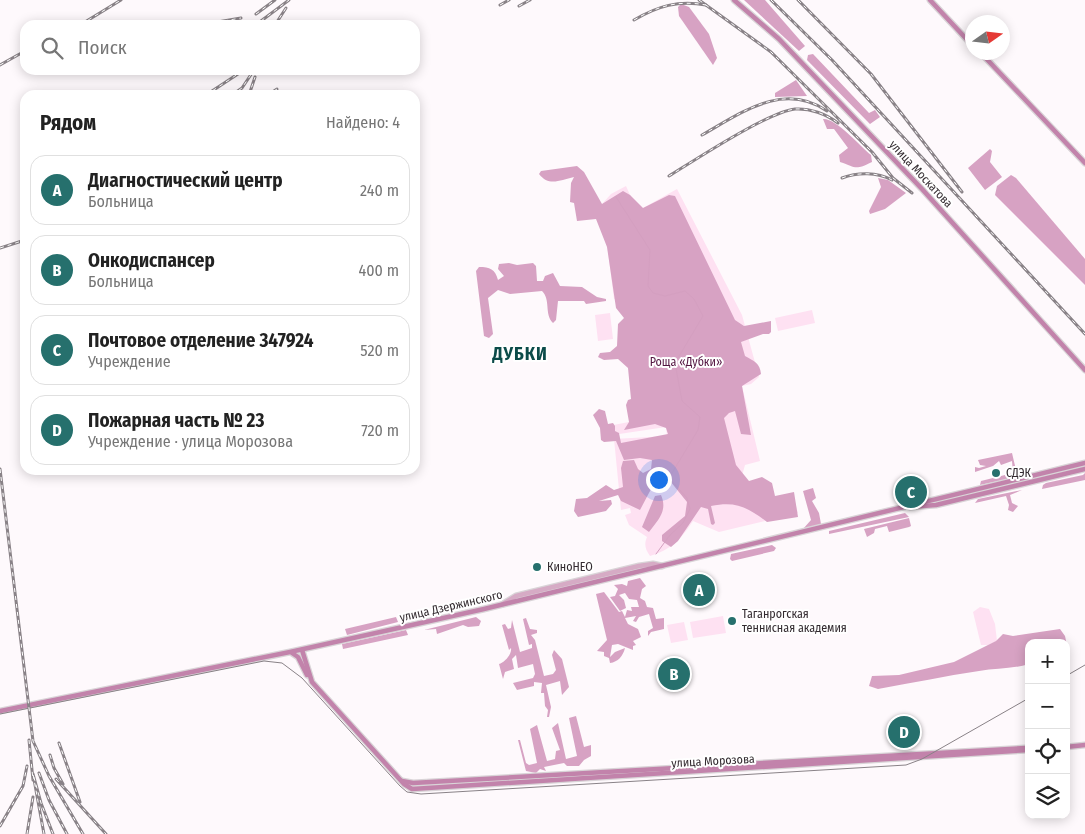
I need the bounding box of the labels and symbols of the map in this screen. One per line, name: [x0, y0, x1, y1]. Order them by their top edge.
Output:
north arrow: [965, 15, 1010, 60]
street label: улица Москатова: [886, 138, 956, 211]
district label: ДУБКИ: [491, 343, 548, 365]
park label: Роща «Дубки»: [650, 355, 722, 369]
place label: СДЭК: [1006, 466, 1032, 480]
your location: [646, 467, 672, 493]
marker: СДЭК: [990, 467, 1002, 479]
pin: C: [895, 473, 927, 511]
place label: КиноНЕО: [547, 560, 593, 574]
marker: КиноНЕО: [531, 561, 543, 573]
pin: A: [683, 571, 715, 609]
street label: улица Дзержинского: [398, 587, 504, 625]
place label: Таганрогская теннисная академия: [742, 607, 847, 635]
marker: Таганрогская теннисная академия: [726, 615, 738, 627]
pin: B: [658, 655, 690, 693]
pin: D: [888, 713, 920, 751]
street label: улица Морозова: [671, 752, 755, 770]

